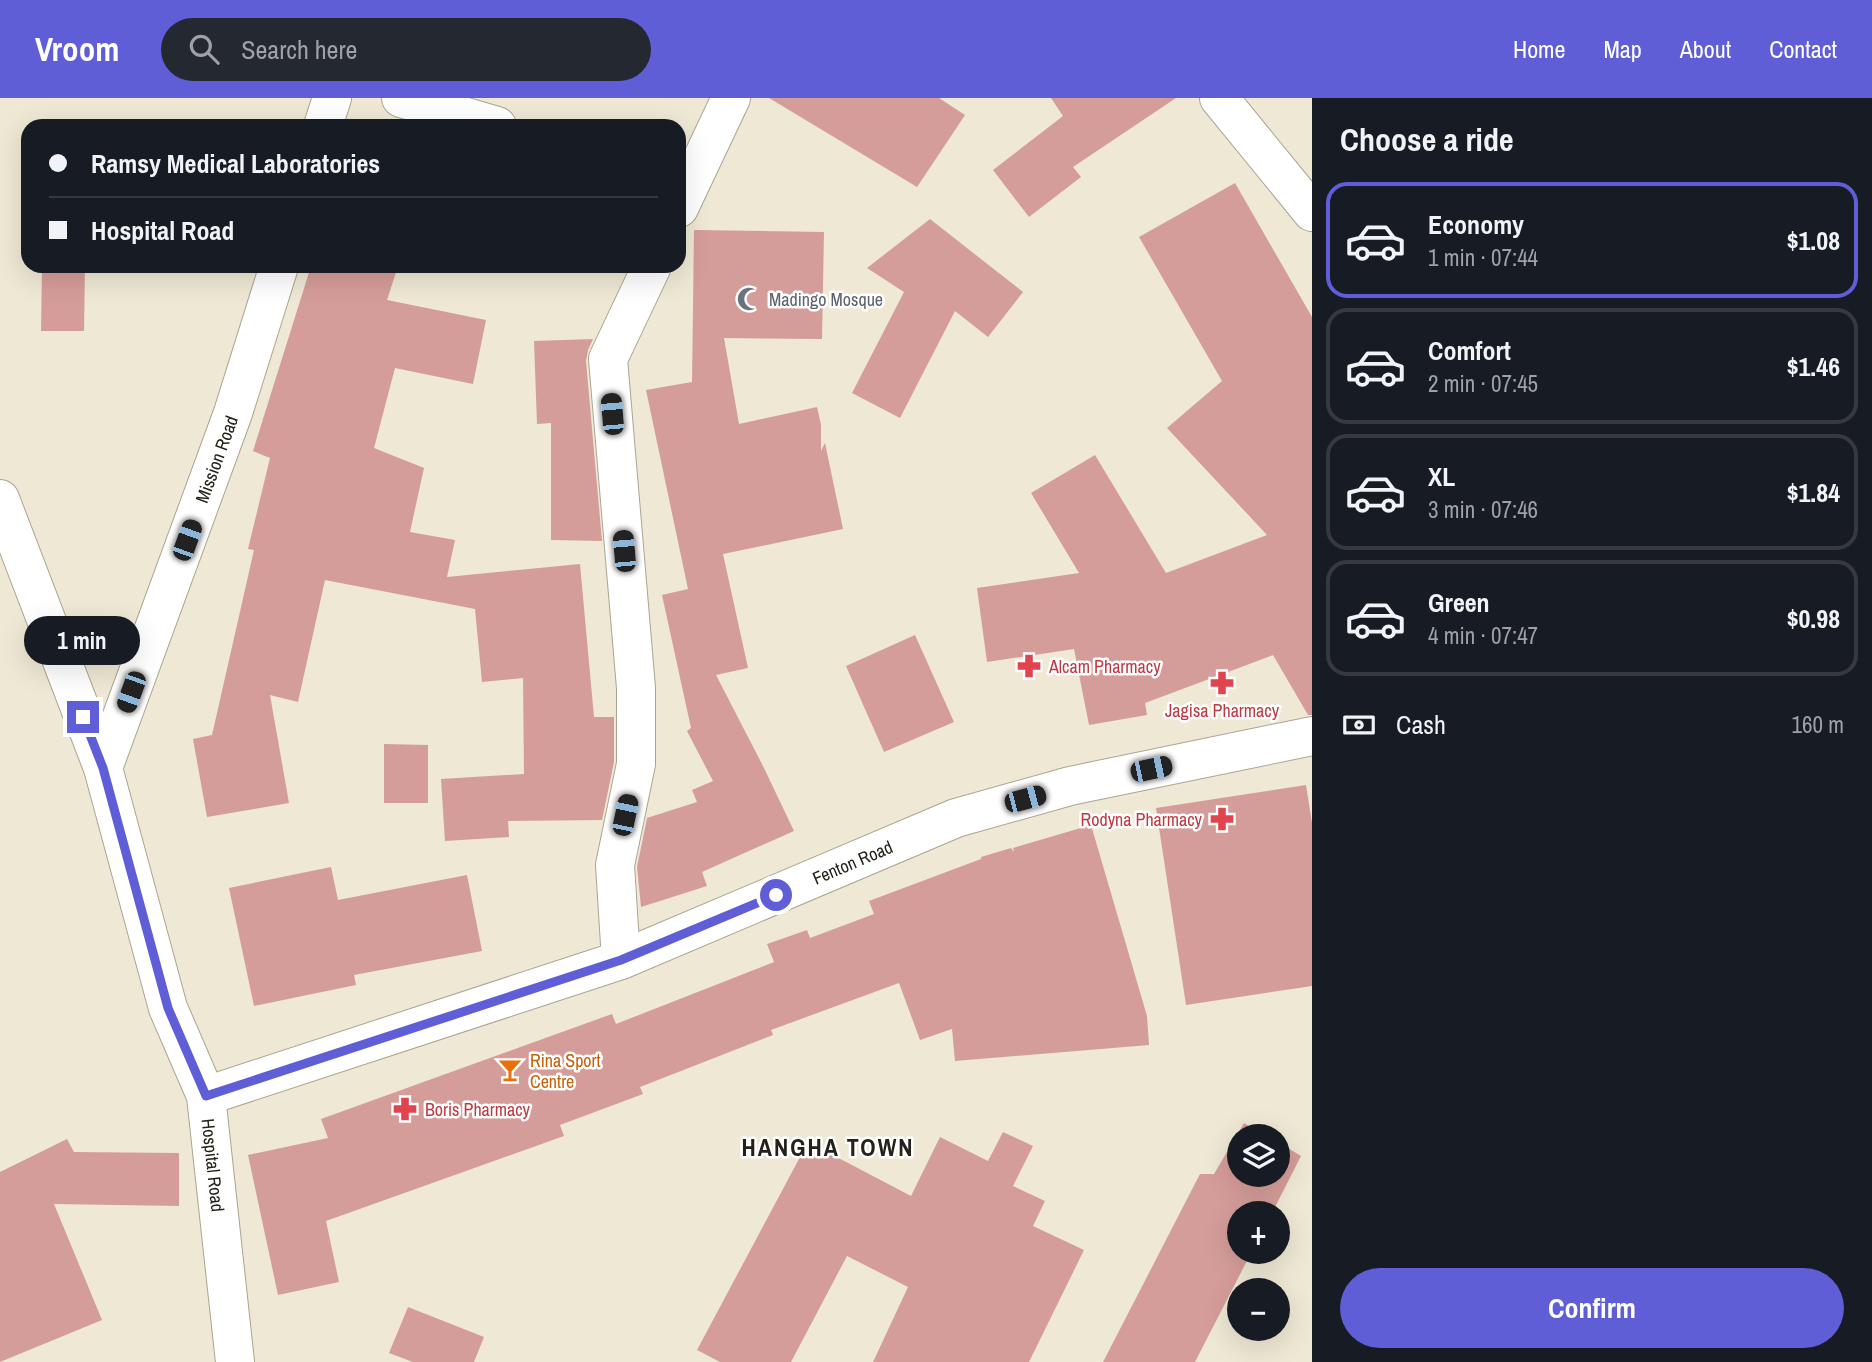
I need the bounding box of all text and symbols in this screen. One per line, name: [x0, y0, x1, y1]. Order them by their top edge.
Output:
search box: [161, 18, 651, 81]
text: Vroom: [35, 27, 119, 71]
icon: search: [185, 30, 223, 68]
text: Search here: [241, 32, 357, 67]
text: Home: [1513, 33, 1565, 65]
text: Map: [1603, 33, 1642, 65]
text: About: [1680, 33, 1731, 65]
text: Contact: [1769, 33, 1837, 65]
text: Choose a ride: [1340, 118, 1514, 161]
text: Ramsy Medical Laboratories: [91, 146, 380, 181]
text: Economy: [1428, 207, 1524, 242]
icon: car: [1344, 209, 1407, 272]
text: Hospital Road: [91, 213, 234, 248]
text: $1.08: [1787, 223, 1840, 258]
text: 1 min · 07:44: [1428, 242, 1538, 273]
mosque icon: Madingo Mosque: [735, 285, 763, 313]
place label: Madingo Mosque: [769, 287, 883, 312]
text: Comfort: [1428, 333, 1511, 368]
icon: car: [1344, 335, 1407, 398]
text: $1.46: [1787, 349, 1840, 384]
text: 2 min · 07:45: [1428, 368, 1538, 399]
car: [600, 392, 625, 436]
street label: Mission Road: [189, 412, 244, 506]
text: XL: [1428, 459, 1455, 494]
icon: car: [1344, 461, 1407, 524]
text: $1.84: [1787, 475, 1840, 510]
text: 3 min · 07:46: [1428, 494, 1538, 525]
car: [170, 517, 205, 563]
car: [612, 529, 637, 573]
text: Green: [1428, 585, 1490, 620]
icon: car: [1344, 587, 1407, 650]
text: $0.98: [1787, 601, 1840, 636]
callout: 1 min: [25, 616, 141, 664]
text: 4 min · 07:47: [1428, 620, 1538, 651]
text: 1 min: [57, 625, 107, 656]
pharmacy icon: Alcam Pharmacy: [1015, 652, 1043, 680]
place label: Alcam Pharmacy: [1048, 654, 1161, 679]
car: [114, 669, 149, 715]
pharmacy icon: Jagisa Pharmacy: [1208, 669, 1236, 697]
place label: Jagisa Pharmacy: [1165, 698, 1280, 723]
route end: [67, 701, 99, 733]
icon: cash: [1340, 706, 1378, 744]
text: Cash: [1396, 707, 1446, 742]
text: 160 m: [1792, 709, 1844, 740]
car: [1129, 754, 1174, 784]
car: [1002, 783, 1049, 815]
car: [611, 792, 640, 838]
pharmacy icon: Rodyna Pharmacy: [1208, 805, 1236, 833]
place label: Rodyna Pharmacy: [1081, 807, 1203, 832]
street label: Fenton Road: [808, 834, 896, 890]
route start: [760, 879, 792, 911]
place label: Rina Sport Centre: [530, 1048, 601, 1094]
bar icon: Rina Sport Centre: [496, 1056, 524, 1084]
pharmacy icon: Boris Pharmacy: [391, 1095, 419, 1123]
place label: Boris Pharmacy: [425, 1097, 531, 1122]
street label: Hospital Road: [196, 1117, 231, 1213]
map controls: [1227, 1124, 1290, 1341]
button: layers: [1227, 1124, 1290, 1187]
district label: HANGHA TOWN: [742, 1131, 914, 1163]
button: +: [1227, 1201, 1290, 1264]
button: Confirm: [1340, 1268, 1844, 1348]
button: −: [1227, 1278, 1290, 1341]

